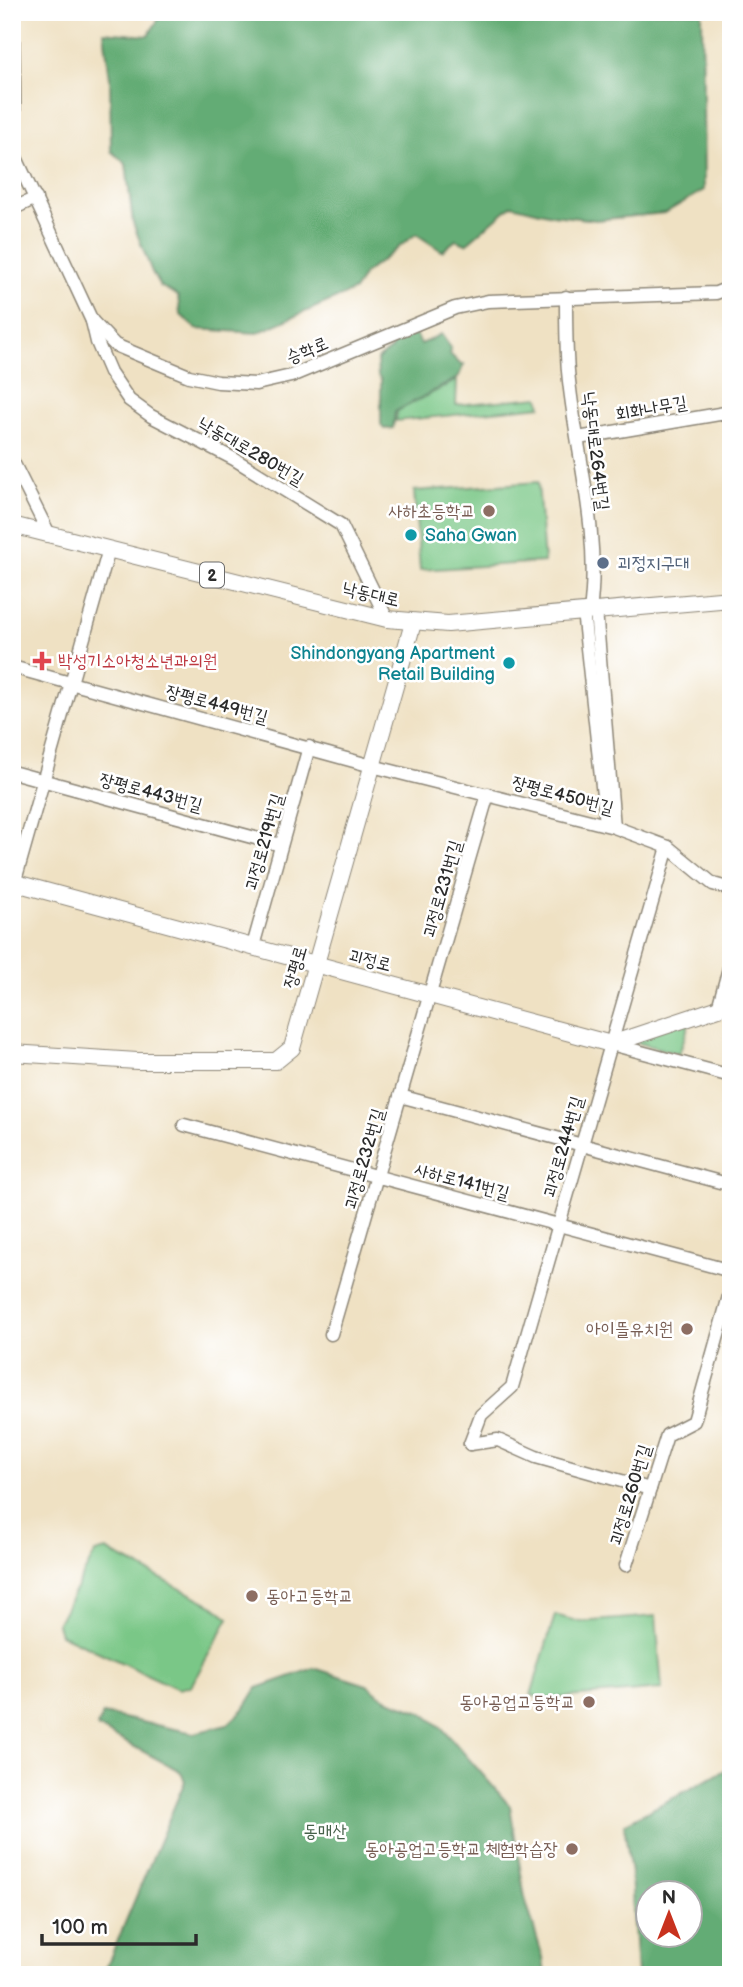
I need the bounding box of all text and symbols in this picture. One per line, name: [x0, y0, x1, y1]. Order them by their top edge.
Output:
street label: 승학로: [283, 333, 331, 368]
street label: 낙동대로264번길: [578, 390, 613, 512]
street label: 회화나무길: [614, 392, 689, 425]
street label: 낙동대로280번길: [194, 413, 308, 490]
place label: 사하초등학교: [388, 501, 475, 522]
marker: 사하초등학교: [481, 503, 497, 519]
place label: Saha Gwan: [425, 525, 517, 546]
marker: Saha Gwan: [403, 527, 419, 543]
place label: 괴정지구대: [617, 553, 689, 574]
marker: 괴정지구대: [595, 555, 611, 571]
road number: 2: [200, 562, 224, 588]
street label: 낙동대로: [340, 578, 401, 611]
place label: Shindongyang Apartment Retail Building: [290, 643, 495, 685]
marker: 박성기소아청소년과의원: [32, 651, 52, 671]
place label: 박성기소아청소년과의원: [58, 651, 217, 672]
marker: Shindongyang Apartment Retail Building: [501, 655, 517, 671]
street label: 장평로449번길: [164, 681, 271, 728]
street label: 장평로443번길: [97, 769, 205, 816]
street label: 장평로450번길: [510, 772, 616, 819]
street label: 괴정로219번길: [241, 791, 289, 893]
street label: 괴정로231번길: [419, 837, 467, 940]
street label: 장평로: [279, 943, 312, 991]
street label: 괴정로: [346, 945, 394, 976]
street label: 괴정로244번길: [539, 1093, 588, 1200]
street label: 괴정로232번길: [340, 1106, 389, 1212]
street label: 사하로141번길: [412, 1159, 512, 1204]
place label: 아이뜰유치원: [586, 1319, 673, 1340]
marker: 아이뜰유치원: [679, 1321, 695, 1337]
street label: 괴정로260번길: [605, 1442, 656, 1548]
place label: 동아고등학교: [266, 1586, 353, 1607]
marker: 동아고등학교: [244, 1588, 260, 1604]
place label: 동아공업고등학교: [459, 1692, 575, 1713]
marker: 동아공업고등학교: [581, 1694, 597, 1710]
park label: 동매산: [303, 1821, 347, 1842]
place label: 동아공업고등학교 체험학습장: [365, 1839, 558, 1860]
marker: 동아공업고등학교 체험학습장: [564, 1841, 580, 1857]
north arrow: [634, 1878, 704, 1948]
text: N: [662, 1887, 676, 1910]
scale bar: [42, 1903, 196, 1947]
text: 100 m: [52, 1915, 108, 1940]

